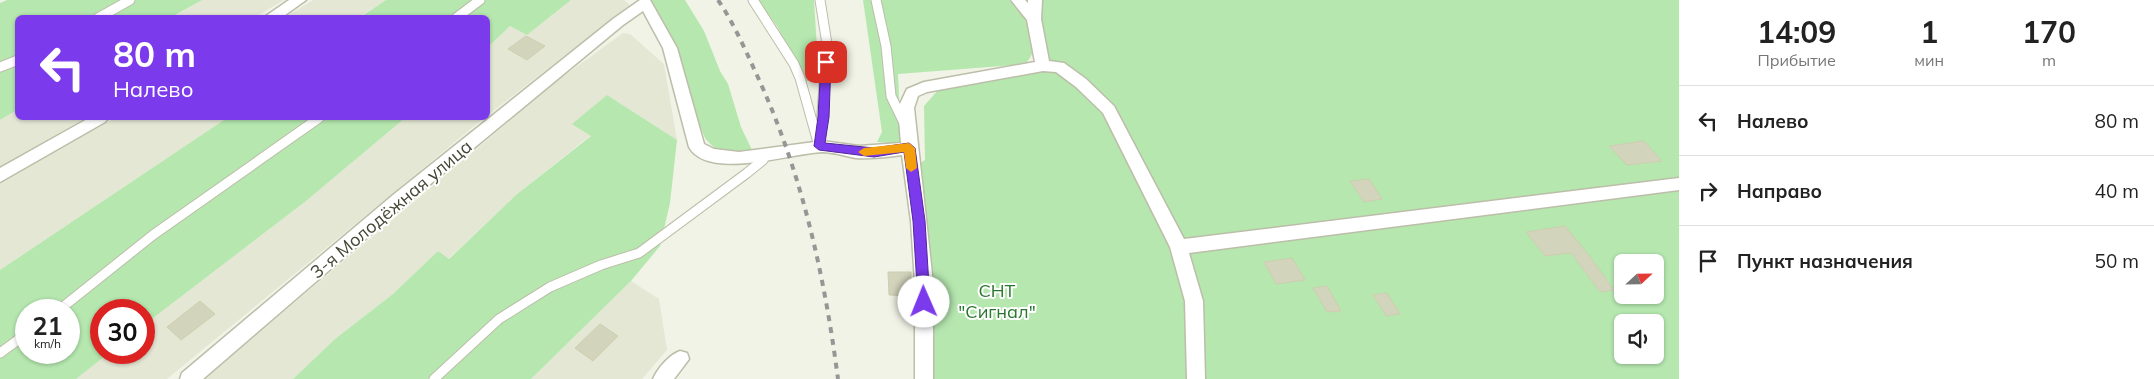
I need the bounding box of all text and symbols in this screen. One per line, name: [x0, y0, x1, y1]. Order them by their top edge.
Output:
text: 14:09: [1757, 13, 1836, 51]
text: 1: [1920, 13, 1938, 51]
text: 170: [2022, 13, 2076, 51]
text: 80 m: [113, 32, 196, 76]
icon: left: [30, 35, 95, 100]
pin: [805, 41, 847, 83]
icon: arrive: [812, 48, 840, 76]
text: Прибытие: [1757, 50, 1836, 70]
text: мин: [1914, 50, 1944, 70]
text: m: [2042, 50, 2056, 70]
text: Налево: [113, 75, 193, 103]
icon: left: [1694, 107, 1722, 135]
text: Налево: [1737, 109, 1809, 133]
text: 80 m: [2095, 109, 2139, 133]
street label: 3-я Молодёжная улица: [305, 135, 477, 283]
icon: right: [1694, 177, 1722, 205]
text: Направо: [1737, 179, 1822, 203]
text: 40 m: [2095, 179, 2139, 203]
icon: arrive: [1694, 247, 1722, 275]
text: Пункт назначения: [1737, 249, 1913, 273]
text: 50 m: [2095, 249, 2139, 273]
north arrow: [1614, 254, 1664, 304]
map controls: [1614, 254, 1664, 364]
position arrow: [897, 275, 949, 327]
park label: СНТ "Сигнал": [958, 279, 1036, 323]
speed limit sign: 30: [90, 299, 155, 364]
text: 21: [32, 310, 63, 341]
button: sound: [1614, 314, 1664, 364]
text: km/h: [34, 336, 61, 351]

